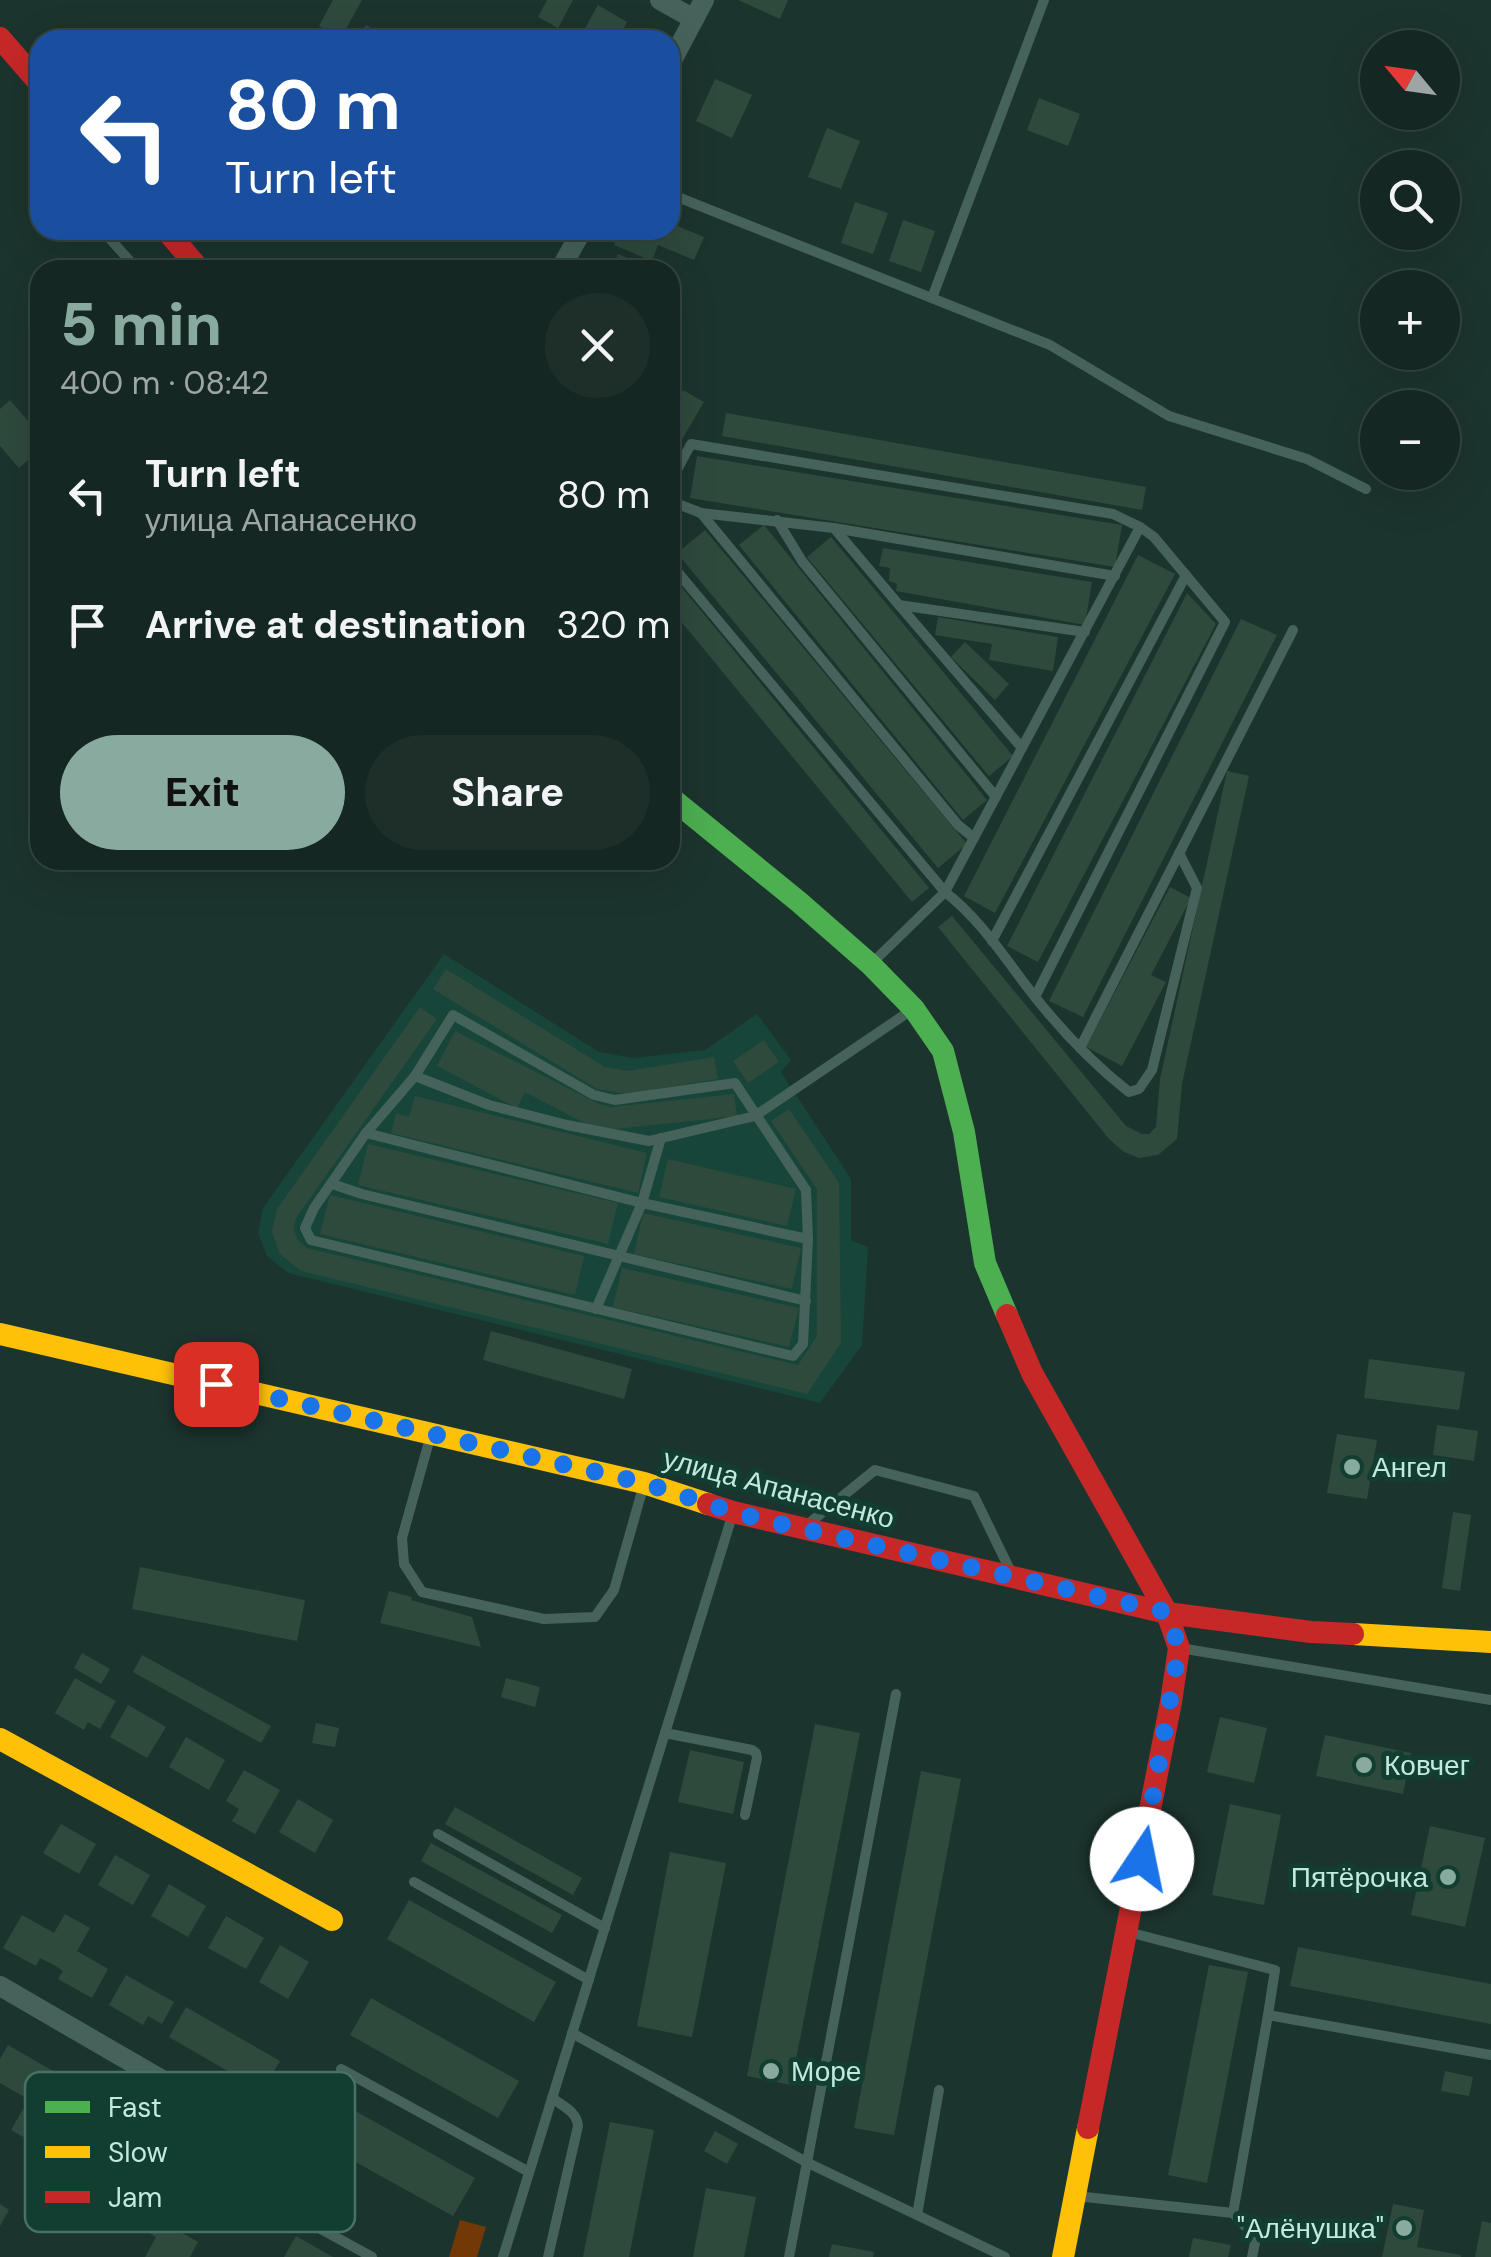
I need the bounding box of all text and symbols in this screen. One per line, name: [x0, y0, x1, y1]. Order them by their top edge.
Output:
north arrow: [1360, 30, 1460, 130]
map controls: [1360, 30, 1460, 490]
text: 80 m: [225, 60, 401, 151]
icon: left: [60, 70, 190, 200]
text: Turn left: [225, 148, 397, 207]
button: search: [1360, 150, 1460, 250]
button: +: [1360, 270, 1460, 370]
text: 5 min: [60, 285, 222, 364]
button: close: [545, 293, 650, 398]
text: 400 m · 08:42: [60, 362, 269, 404]
button: −: [1360, 390, 1460, 490]
text: Turn left: [145, 449, 301, 499]
icon: left: [60, 468, 115, 523]
text: 80 m: [557, 470, 650, 520]
text: улица Апанасенко: [145, 499, 417, 541]
icon: arrive: [60, 598, 115, 653]
text: Arrive at destination: [145, 600, 527, 650]
text: 320 m: [557, 600, 670, 650]
button: Exit: [60, 735, 345, 850]
button: Share: [365, 735, 650, 850]
pin: [174, 1342, 259, 1427]
icon: arrive: [189, 1357, 244, 1412]
street label: улица Апанасенко: [659, 1440, 899, 1537]
place label: Ангел: [1372, 1449, 1447, 1486]
marker: Ангел: [1341, 1456, 1363, 1478]
place label: Ковчег: [1384, 1747, 1470, 1784]
marker: Ковчег: [1353, 1754, 1375, 1776]
position arrow: [1090, 1807, 1194, 1911]
place label: Пятёрочка: [1291, 1859, 1428, 1896]
marker: Пятёрочка: [1437, 1866, 1459, 1888]
place label: Море: [791, 2053, 861, 2090]
marker: Море: [760, 2060, 782, 2082]
legend: [25, 2072, 355, 2232]
text: Fast: [108, 2089, 162, 2126]
text: Slow: [108, 2134, 168, 2171]
text: Jam: [108, 2179, 162, 2216]
place label: "Алёнушка": [1237, 2210, 1384, 2247]
marker: "Алёнушка": [1393, 2217, 1415, 2239]

